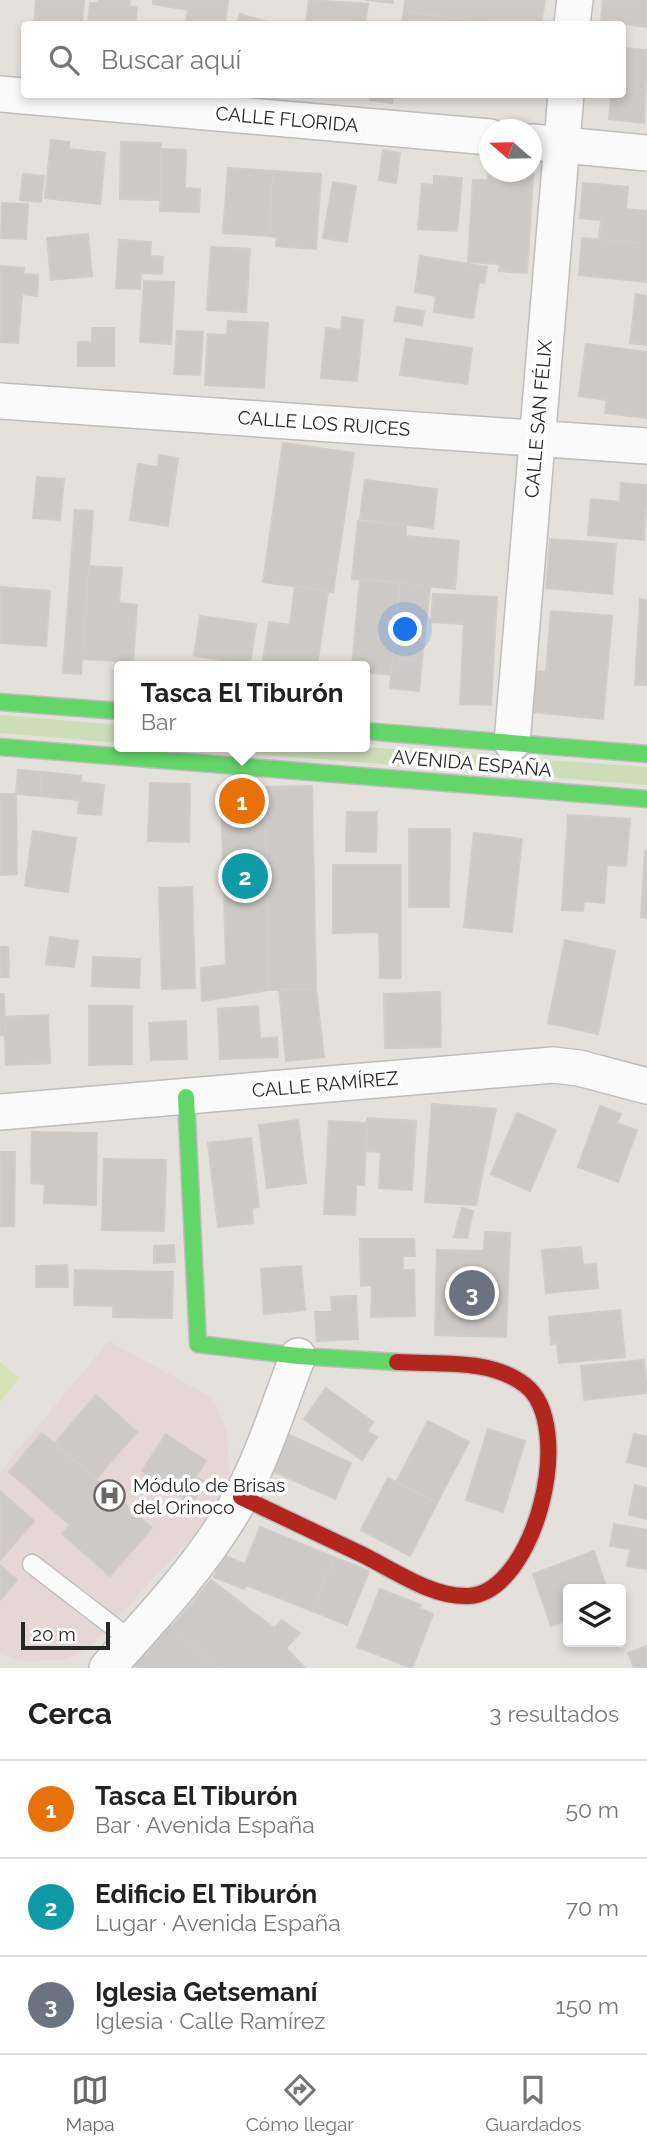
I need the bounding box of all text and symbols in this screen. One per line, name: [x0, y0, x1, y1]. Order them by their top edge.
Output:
search box: [21, 21, 626, 98]
icon: search: [45, 41, 83, 79]
text: Buscar aquí: [101, 45, 241, 75]
street label: CALLE FLORIDA: [215, 102, 359, 136]
north arrow: [479, 119, 542, 182]
street label: CALLE SAN FÉLIX: [520, 339, 556, 499]
street label: CALLE LOS RUICES: [237, 406, 411, 440]
your location: [388, 612, 422, 646]
popup: [114, 661, 370, 752]
text: Tasca El Tiburón: [141, 678, 343, 708]
text: Bar: [141, 708, 177, 735]
street label: AVENIDA ESPAÑA: [391, 745, 553, 781]
pin: 1: [219, 775, 265, 827]
pin: 2: [222, 850, 268, 902]
street label: CALLE RAMÍREZ: [251, 1067, 399, 1101]
pin: 3: [449, 1267, 495, 1319]
place label: Módulo de Brisas del Orinoco: [133, 1474, 285, 1518]
hospital icon: Módulo de Brisas del Orinoco: [93, 1479, 127, 1513]
map controls: [563, 1584, 626, 1647]
button: layers: [563, 1584, 626, 1647]
scale bar: [21, 1619, 110, 1651]
text: 20 m: [32, 1623, 76, 1645]
text: Cerca: [28, 1696, 112, 1731]
text: 3 resultados: [489, 1700, 619, 1727]
text: Tasca El Tiburón: [95, 1781, 298, 1811]
text: 1: [45, 1796, 57, 1823]
text: 50 m: [565, 1796, 619, 1823]
text: Bar · Avenida España: [95, 1811, 315, 1838]
text: Edificio El Tiburón: [95, 1879, 317, 1909]
text: 2: [45, 1894, 57, 1921]
text: 70 m: [566, 1894, 619, 1921]
text: Lugar · Avenida España: [95, 1909, 341, 1936]
text: Iglesia Getsemaní: [95, 1977, 317, 2007]
text: 3: [45, 1992, 57, 2019]
text: 150 m: [556, 1992, 619, 2019]
text: Iglesia · Calle Ramírez: [95, 2007, 325, 2034]
tab: Mapa: [66, 2071, 115, 2135]
tab: Cómo llegar: [246, 2071, 354, 2135]
tab: Guardados: [485, 2071, 581, 2135]

